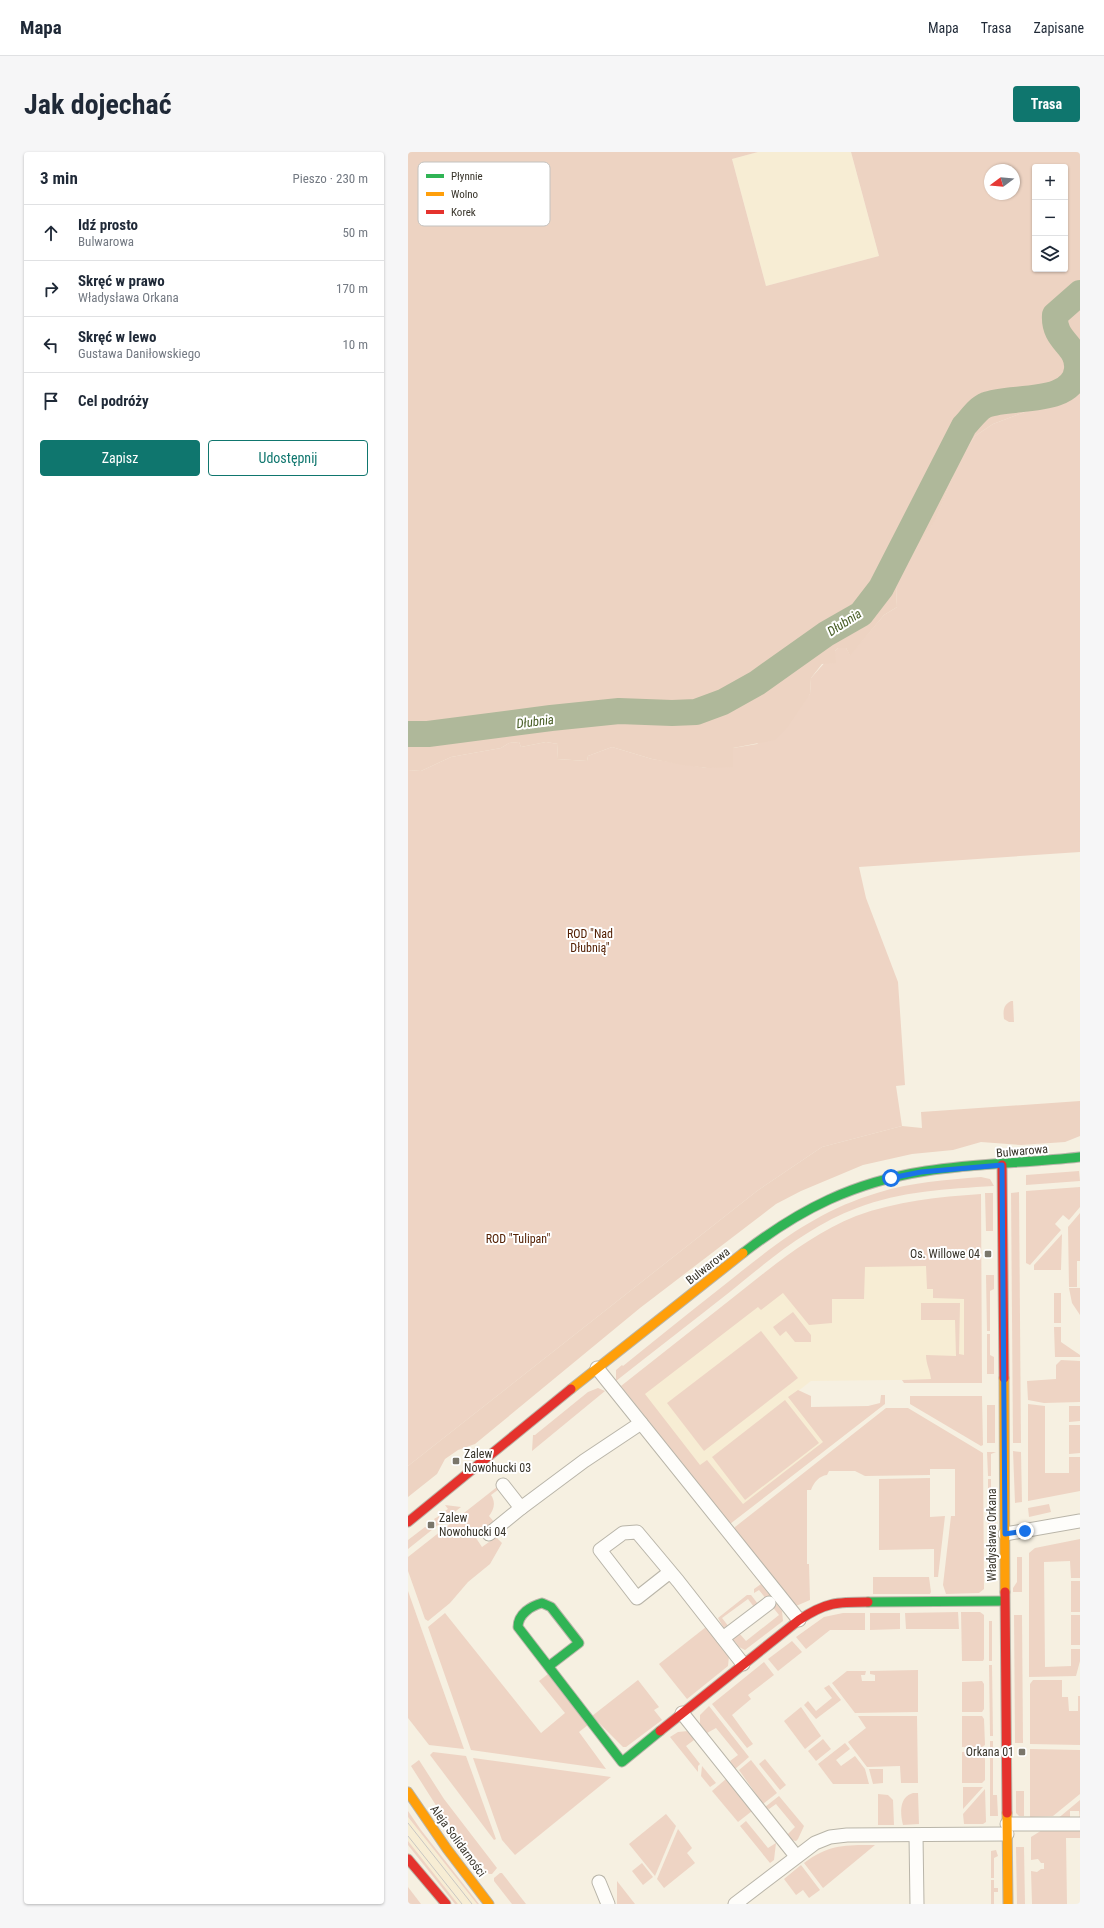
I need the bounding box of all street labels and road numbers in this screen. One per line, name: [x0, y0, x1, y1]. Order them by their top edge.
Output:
street label: Bulwarowa: [996, 1142, 1049, 1160]
street label: Bulwarowa: [683, 1244, 733, 1287]
street label: Władysława Orkana: [985, 1488, 999, 1581]
street label: Aleja Solidarności: [427, 1802, 489, 1880]

